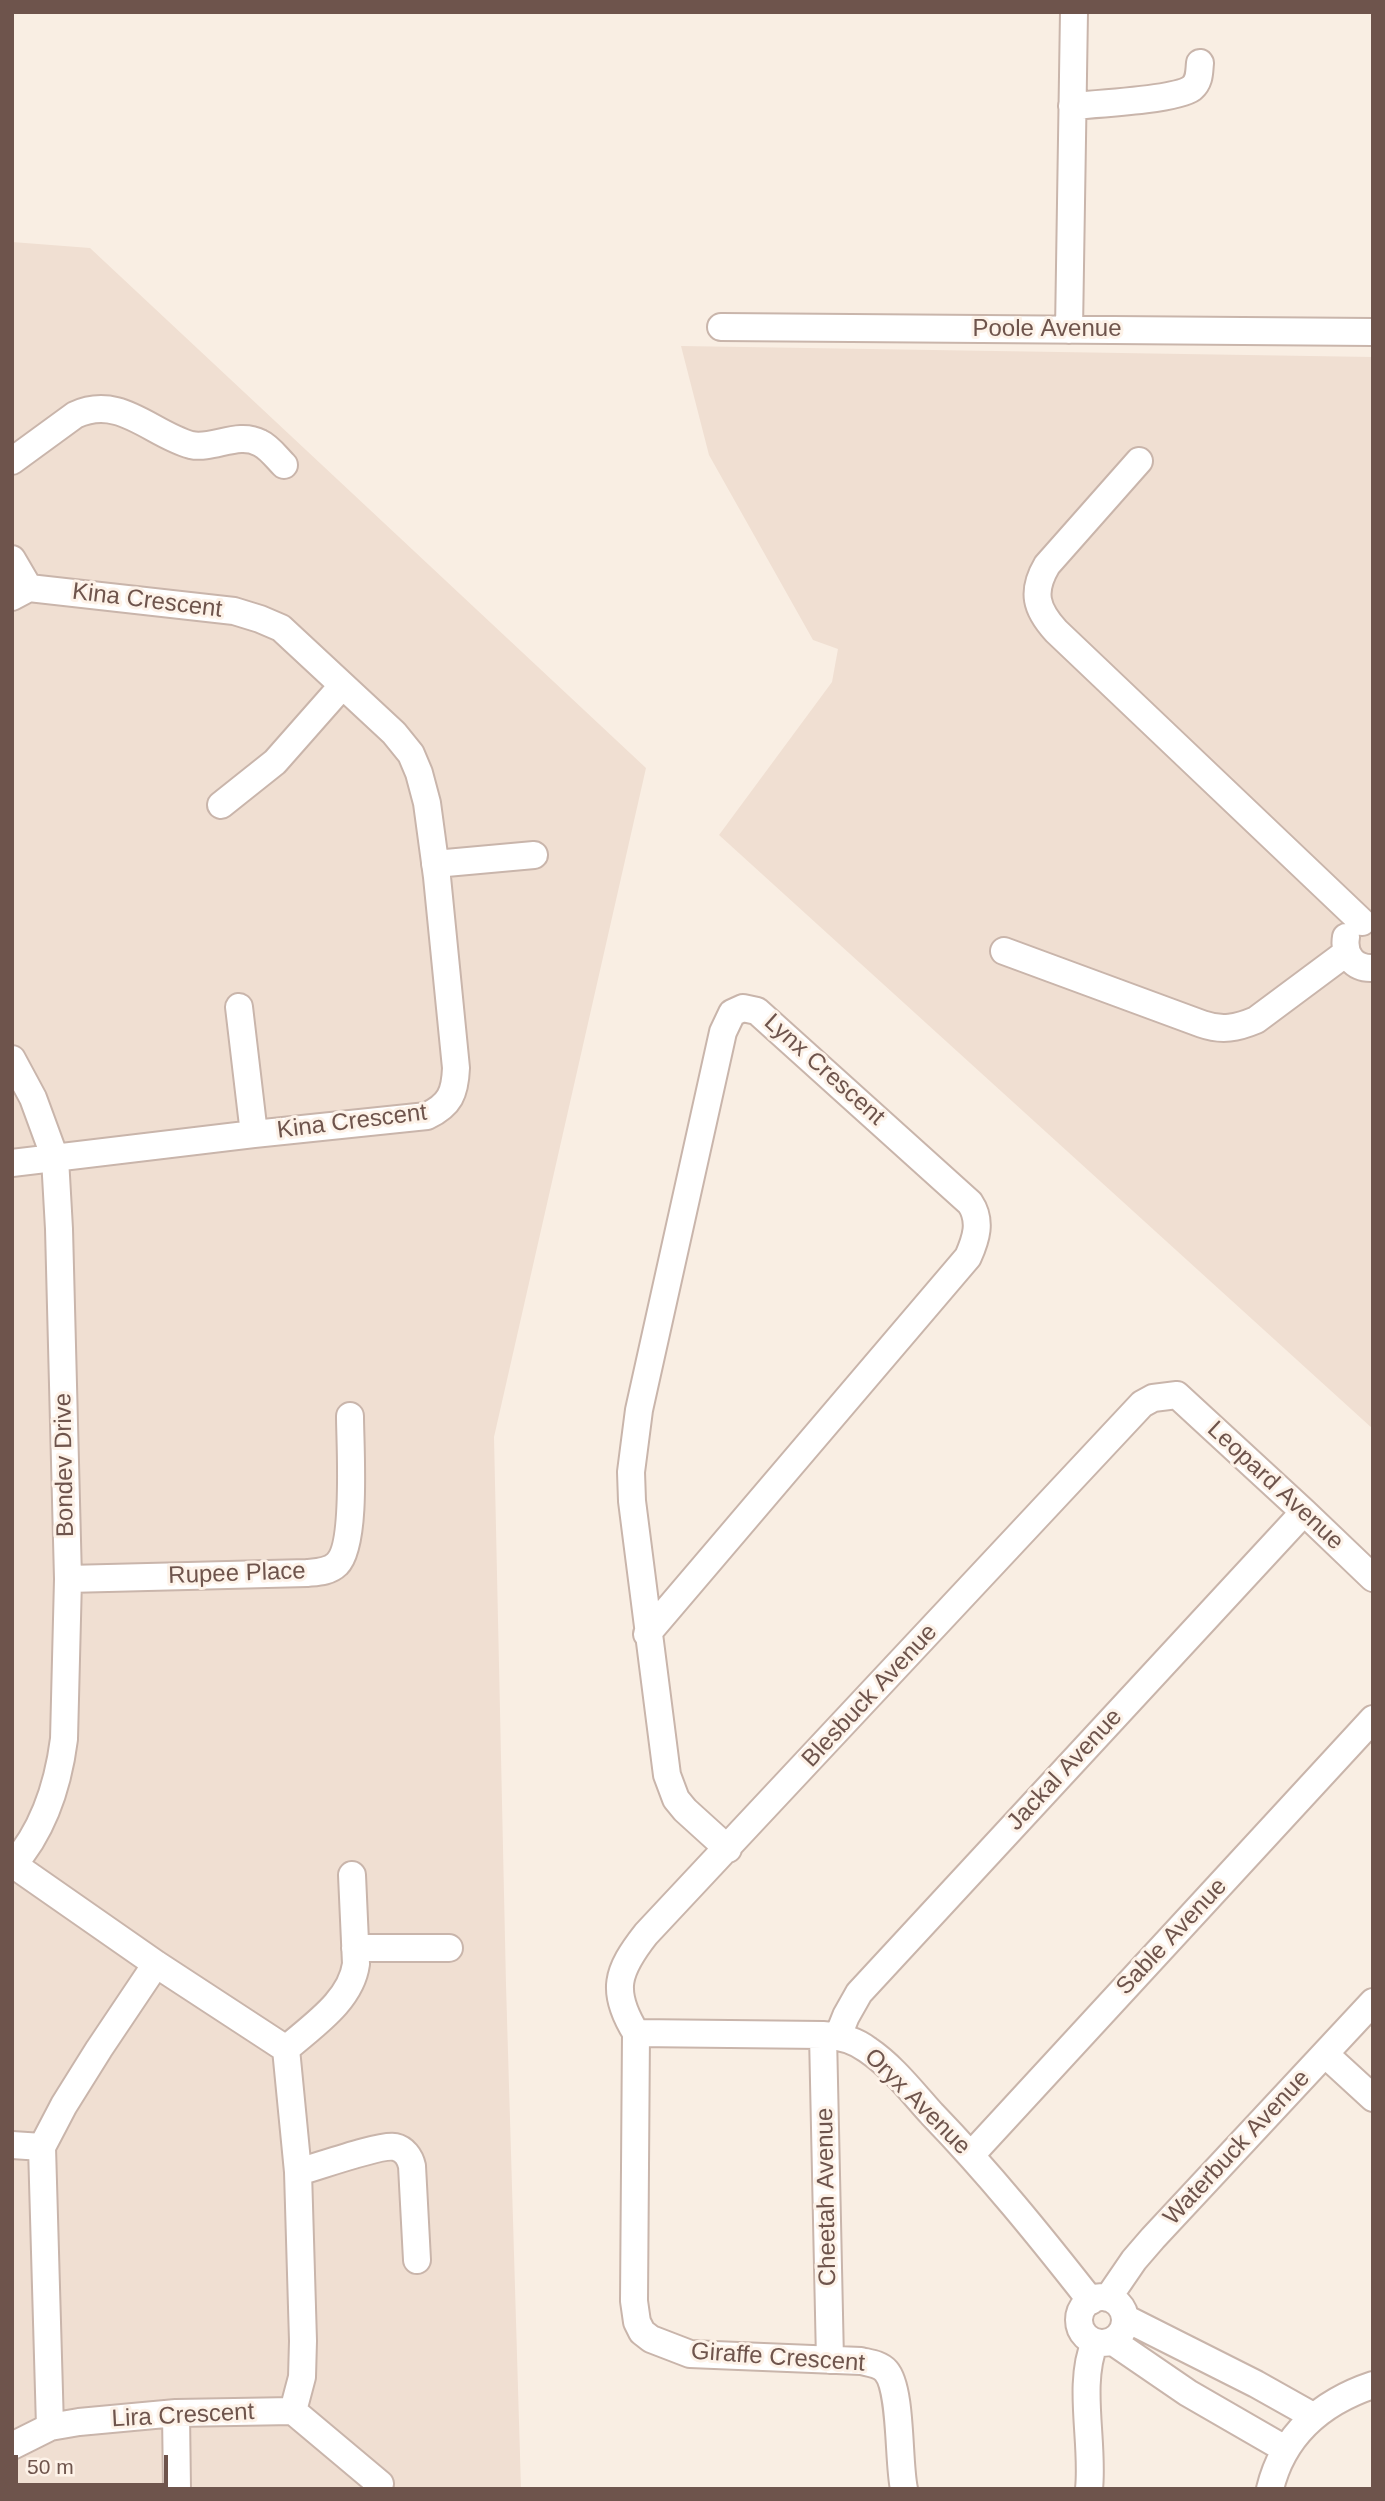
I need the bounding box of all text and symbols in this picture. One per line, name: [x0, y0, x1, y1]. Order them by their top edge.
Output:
street label: Poole Avenue: [972, 315, 1122, 343]
street label: Kina Crescent: [70, 578, 224, 624]
street label: Lynx Crescent: [758, 1008, 890, 1132]
street label: Kina Crescent: [275, 1099, 429, 1145]
street label: Bondev Drive: [49, 1393, 81, 1537]
street label: Leopard Avenue: [1201, 1416, 1349, 1556]
street label: Rupee Place: [168, 1557, 306, 1591]
street label: Blesbuck Avenue: [796, 1619, 944, 1773]
street label: Jackal Avenue: [1001, 1703, 1129, 1837]
street label: Sable Avenue: [1111, 1873, 1233, 2001]
street label: Oryx Avenue: [858, 2043, 976, 2161]
street label: Waterbuck Avenue: [1158, 2065, 1316, 2231]
street label: Cheetah Avenue: [811, 2108, 843, 2286]
street label: Giraffe Crescent: [690, 2338, 866, 2378]
street label: Lira Crescent: [111, 2398, 255, 2434]
scale bar: [18, 2442, 172, 2486]
text: 50 m: [27, 2455, 74, 2478]

